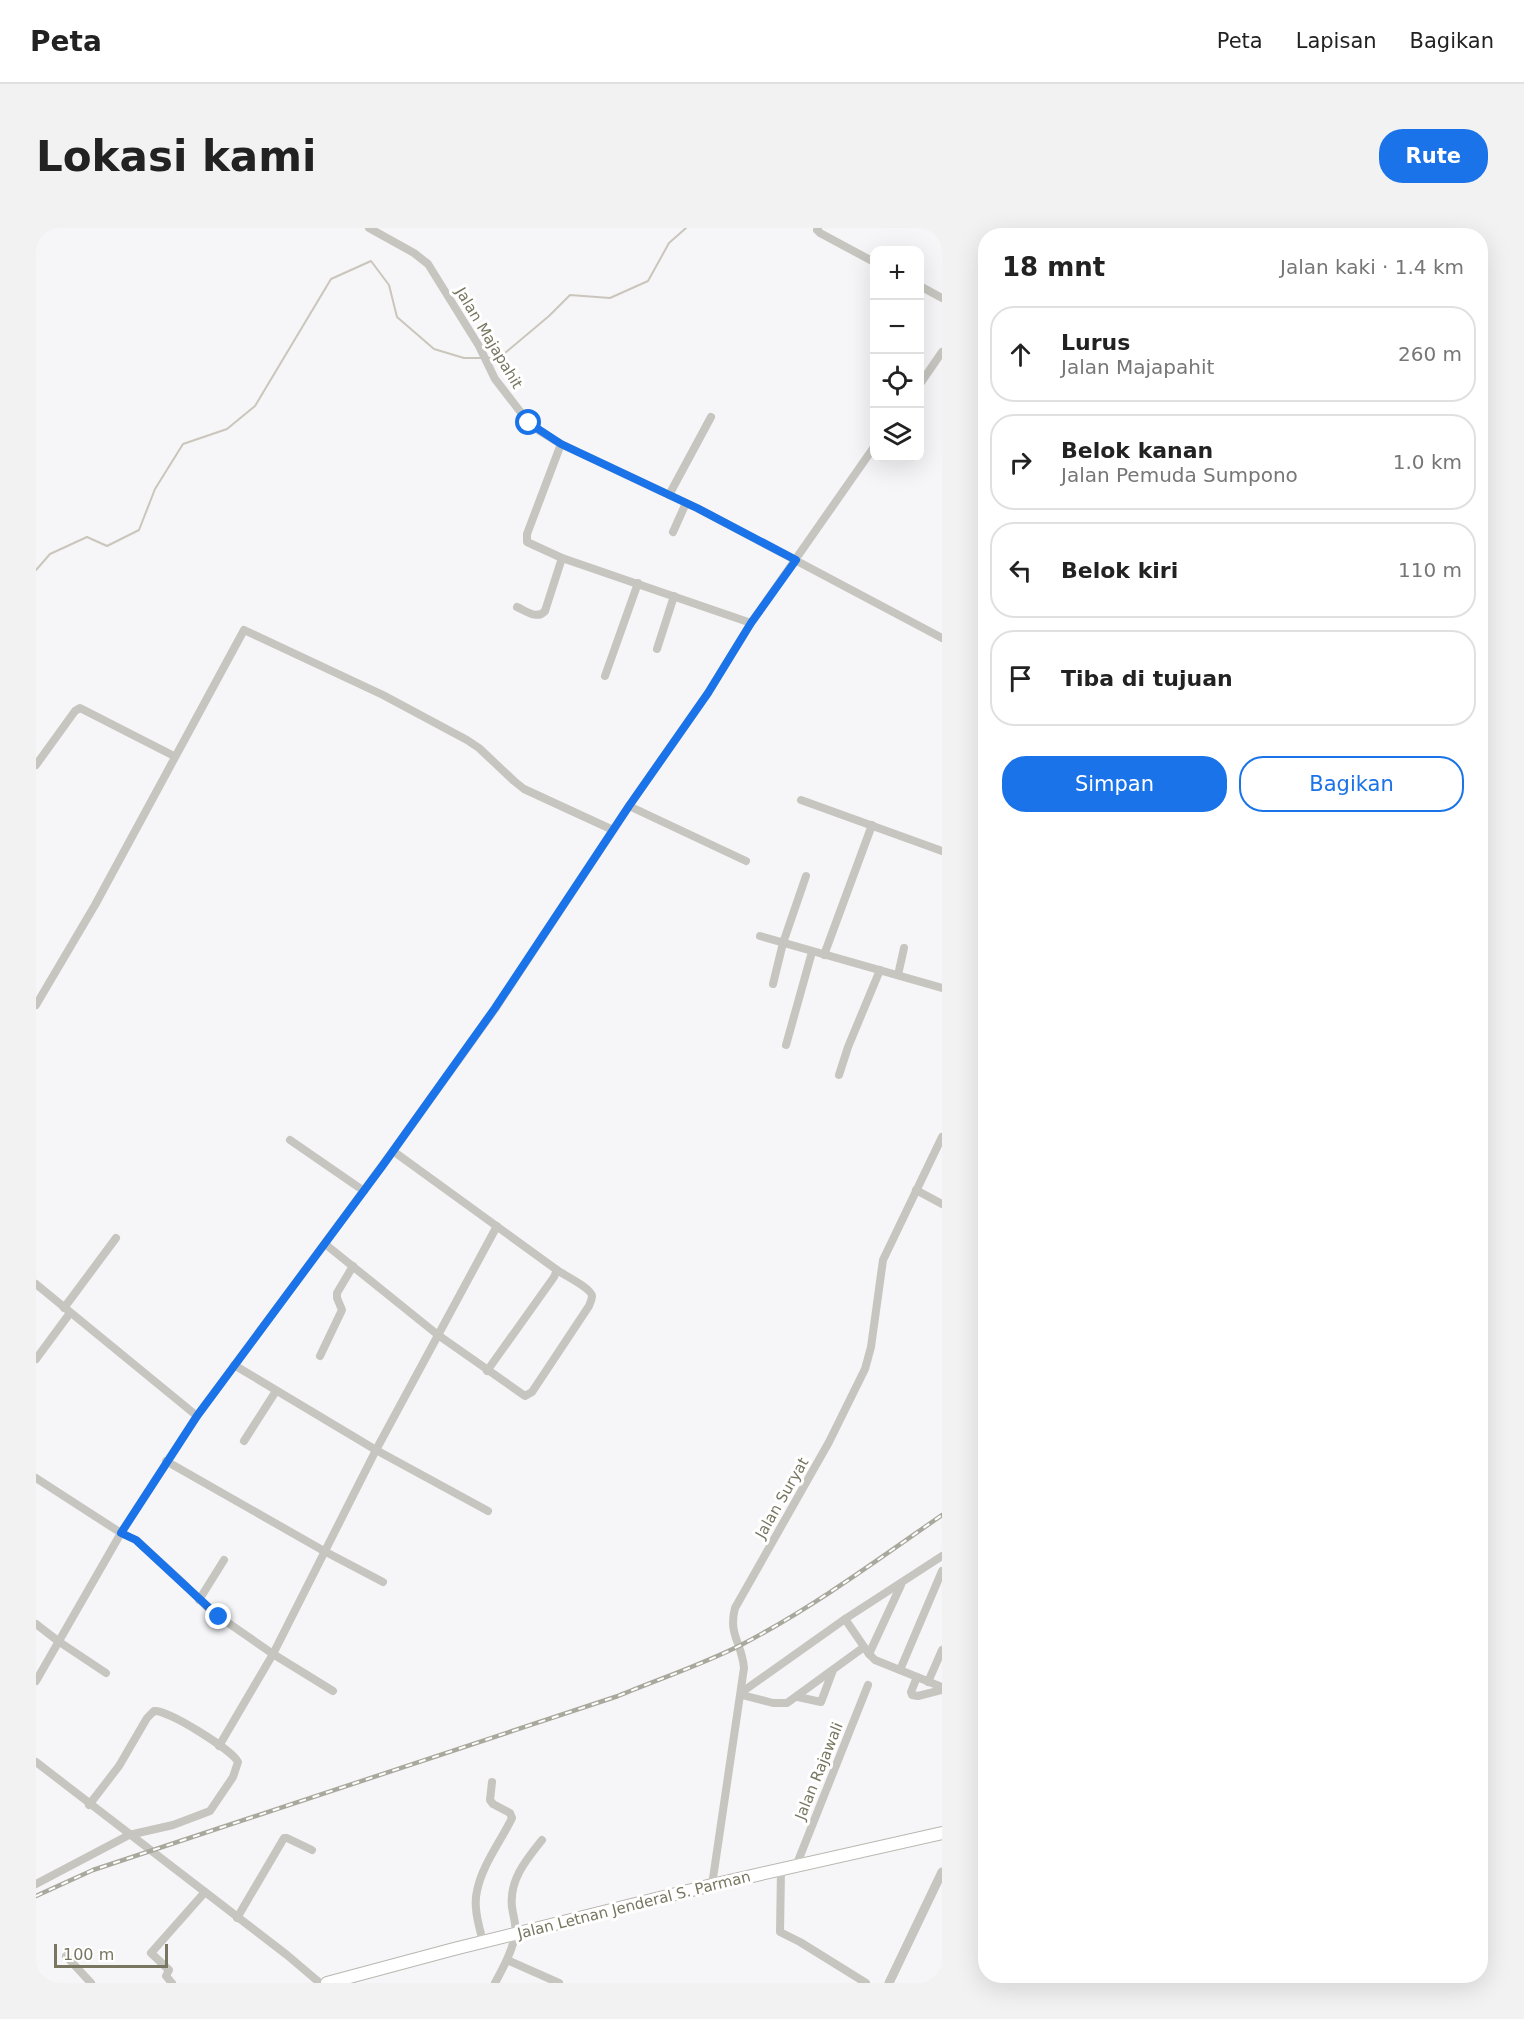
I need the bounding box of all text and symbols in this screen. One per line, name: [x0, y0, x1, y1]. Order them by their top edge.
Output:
text: Peta: [30, 25, 102, 58]
text: Peta: [1217, 29, 1263, 53]
text: Lapisan: [1296, 29, 1377, 53]
text: Bagikan: [1410, 29, 1494, 53]
button: Rute: [1379, 129, 1488, 183]
text: Lokasi kami: [36, 132, 316, 181]
map controls: [870, 246, 924, 462]
button: +: [870, 246, 924, 300]
text: 18 mnt: [1002, 252, 1105, 282]
text: Jalan kaki · 1.4 km: [1280, 255, 1464, 279]
street label: Jalan Majapahit: [451, 283, 526, 392]
button: −: [870, 300, 924, 354]
text: Lurus: [1061, 330, 1130, 355]
icon: ahead: [1004, 338, 1037, 371]
text: 260 m: [1398, 342, 1462, 366]
button: locate: [870, 354, 924, 408]
text: Jalan Majapahit: [1061, 355, 1214, 379]
button: layers: [870, 408, 924, 462]
route start: [515, 409, 541, 435]
text: Belok kanan: [1061, 438, 1213, 463]
icon: right: [1004, 446, 1037, 479]
text: 1.0 km: [1393, 450, 1462, 474]
text: Jalan Pemuda Sumpono: [1061, 463, 1298, 487]
icon: left: [1004, 554, 1037, 587]
text: Belok kiri: [1061, 558, 1178, 583]
text: 110 m: [1398, 558, 1462, 582]
icon: arrive: [1004, 662, 1037, 695]
text: Tiba di tujuan: [1061, 666, 1233, 691]
button: Simpan: [1002, 756, 1227, 812]
button: Bagikan: [1239, 756, 1464, 812]
street label: Jalan Suryat: [751, 1454, 812, 1543]
route end: [205, 1603, 231, 1629]
street label: Jalan Rajawali: [791, 1720, 847, 1823]
street label: Jalan Letnan Jenderal S. Parman: [515, 1867, 752, 1943]
scale bar: [54, 1941, 168, 1968]
text: 100 m: [63, 1945, 114, 1964]

